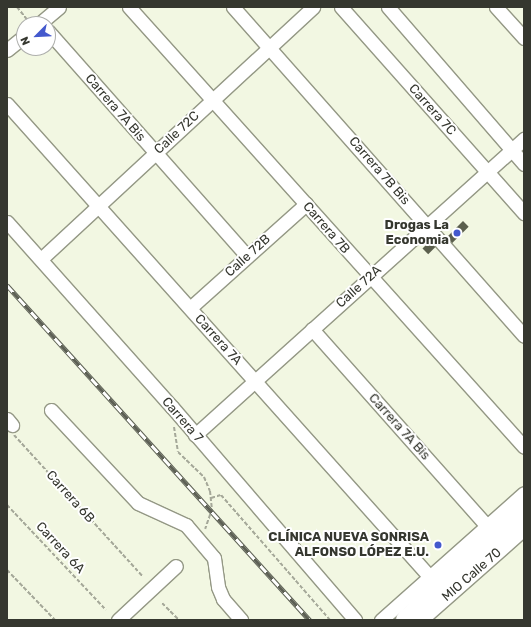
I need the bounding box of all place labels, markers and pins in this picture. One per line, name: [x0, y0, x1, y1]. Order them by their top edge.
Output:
place label: Drogas La Economia: [385, 218, 449, 249]
marker: Drogas La Economia: [452, 228, 462, 238]
place label: CLÍNICA NUEVA SONRISA ALFONSO LÓPEZ E.U.: [268, 530, 429, 561]
marker: CLÍNICA NUEVA SONRISA ALFONSO LÓPEZ E.U.: [432, 539, 444, 551]

